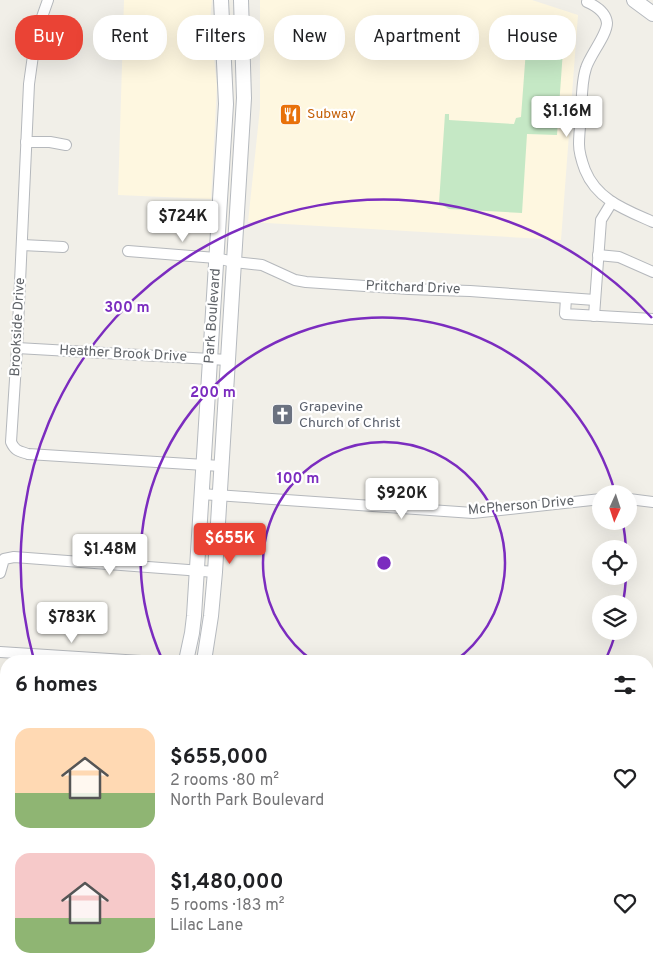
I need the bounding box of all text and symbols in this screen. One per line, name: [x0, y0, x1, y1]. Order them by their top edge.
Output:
chip: Buy: [15, 15, 83, 60]
chip: Rent: [93, 15, 167, 60]
chip: Filters: [177, 15, 264, 60]
chip: New: [274, 15, 345, 60]
chip: Apartment: [355, 15, 479, 60]
chip: House: [489, 15, 576, 60]
pin: $1.16M: [526, 96, 608, 138]
restaurant icon: Subway: [279, 102, 303, 126]
text: $1.16M: [542, 102, 592, 122]
place label: Subway: [307, 106, 356, 123]
pin: $724K: [148, 200, 218, 243]
text: $724K: [158, 207, 208, 227]
street label: Park Boulevard: [201, 268, 225, 364]
street label: Brookside Drive: [7, 277, 29, 377]
street label: Pritchard Drive: [365, 278, 461, 298]
text: 300 m: [104, 299, 150, 318]
street label: Heather Brook Drive: [59, 342, 187, 366]
text: 200 m: [190, 384, 236, 403]
place label: Grapevine Church of Christ: [299, 399, 401, 432]
church icon: Grapevine Church of Christ: [271, 403, 295, 427]
text: 100 m: [277, 470, 319, 489]
pin: $920K: [367, 478, 437, 520]
text: $920K: [376, 484, 428, 504]
north arrow: [592, 485, 638, 530]
map controls: [592, 485, 637, 640]
street label: McPherson Drive: [467, 493, 575, 519]
pin: $655K: [195, 522, 265, 565]
text: $655K: [205, 529, 255, 549]
pin: $1.48M: [69, 534, 151, 576]
text: $1.48M: [83, 540, 137, 560]
button: locate: [592, 540, 637, 585]
centre of rings: [375, 554, 393, 572]
button: layers: [592, 595, 637, 640]
pin: $783K: [37, 602, 107, 644]
text: $783K: [48, 608, 96, 628]
icon: filters: [611, 671, 639, 699]
text: 6 homes: [15, 672, 98, 699]
text: $655,000: [170, 744, 268, 771]
icon: home: [55, 748, 115, 808]
icon: heart: [611, 764, 639, 792]
text: 2 rooms · 80 m²: [170, 771, 279, 791]
text: North Park Boulevard: [170, 791, 324, 811]
text: $1,480,000: [170, 869, 284, 896]
icon: home: [55, 873, 115, 933]
icon: heart: [611, 889, 639, 917]
text: 5 rooms · 183 m²: [170, 896, 285, 916]
text: Lilac Lane: [170, 916, 243, 936]

